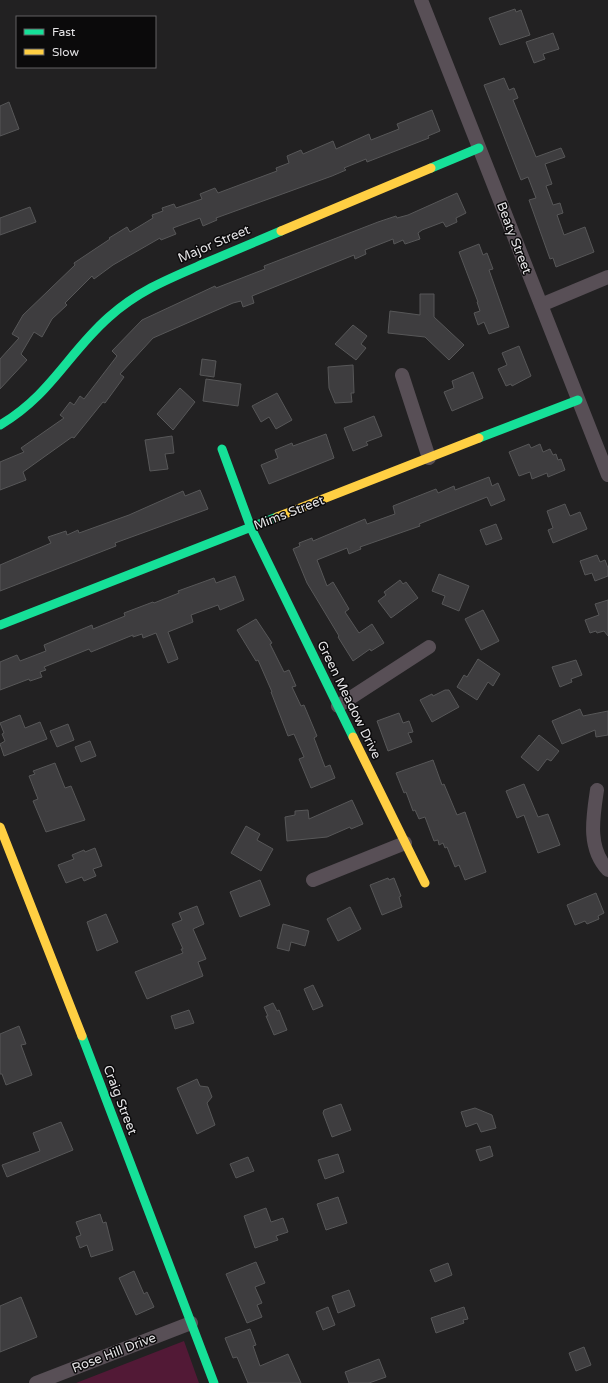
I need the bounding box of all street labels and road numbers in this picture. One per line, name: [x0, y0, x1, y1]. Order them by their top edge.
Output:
street label: Beaty Street: [493, 200, 535, 276]
street label: Major Street: [176, 222, 252, 266]
street label: Mims Street: [251, 492, 327, 534]
street label: Green Meadow Drive: [313, 638, 385, 762]
street label: Craig Street: [99, 1063, 141, 1137]
street label: Rose Hill Drive: [70, 1330, 158, 1376]

